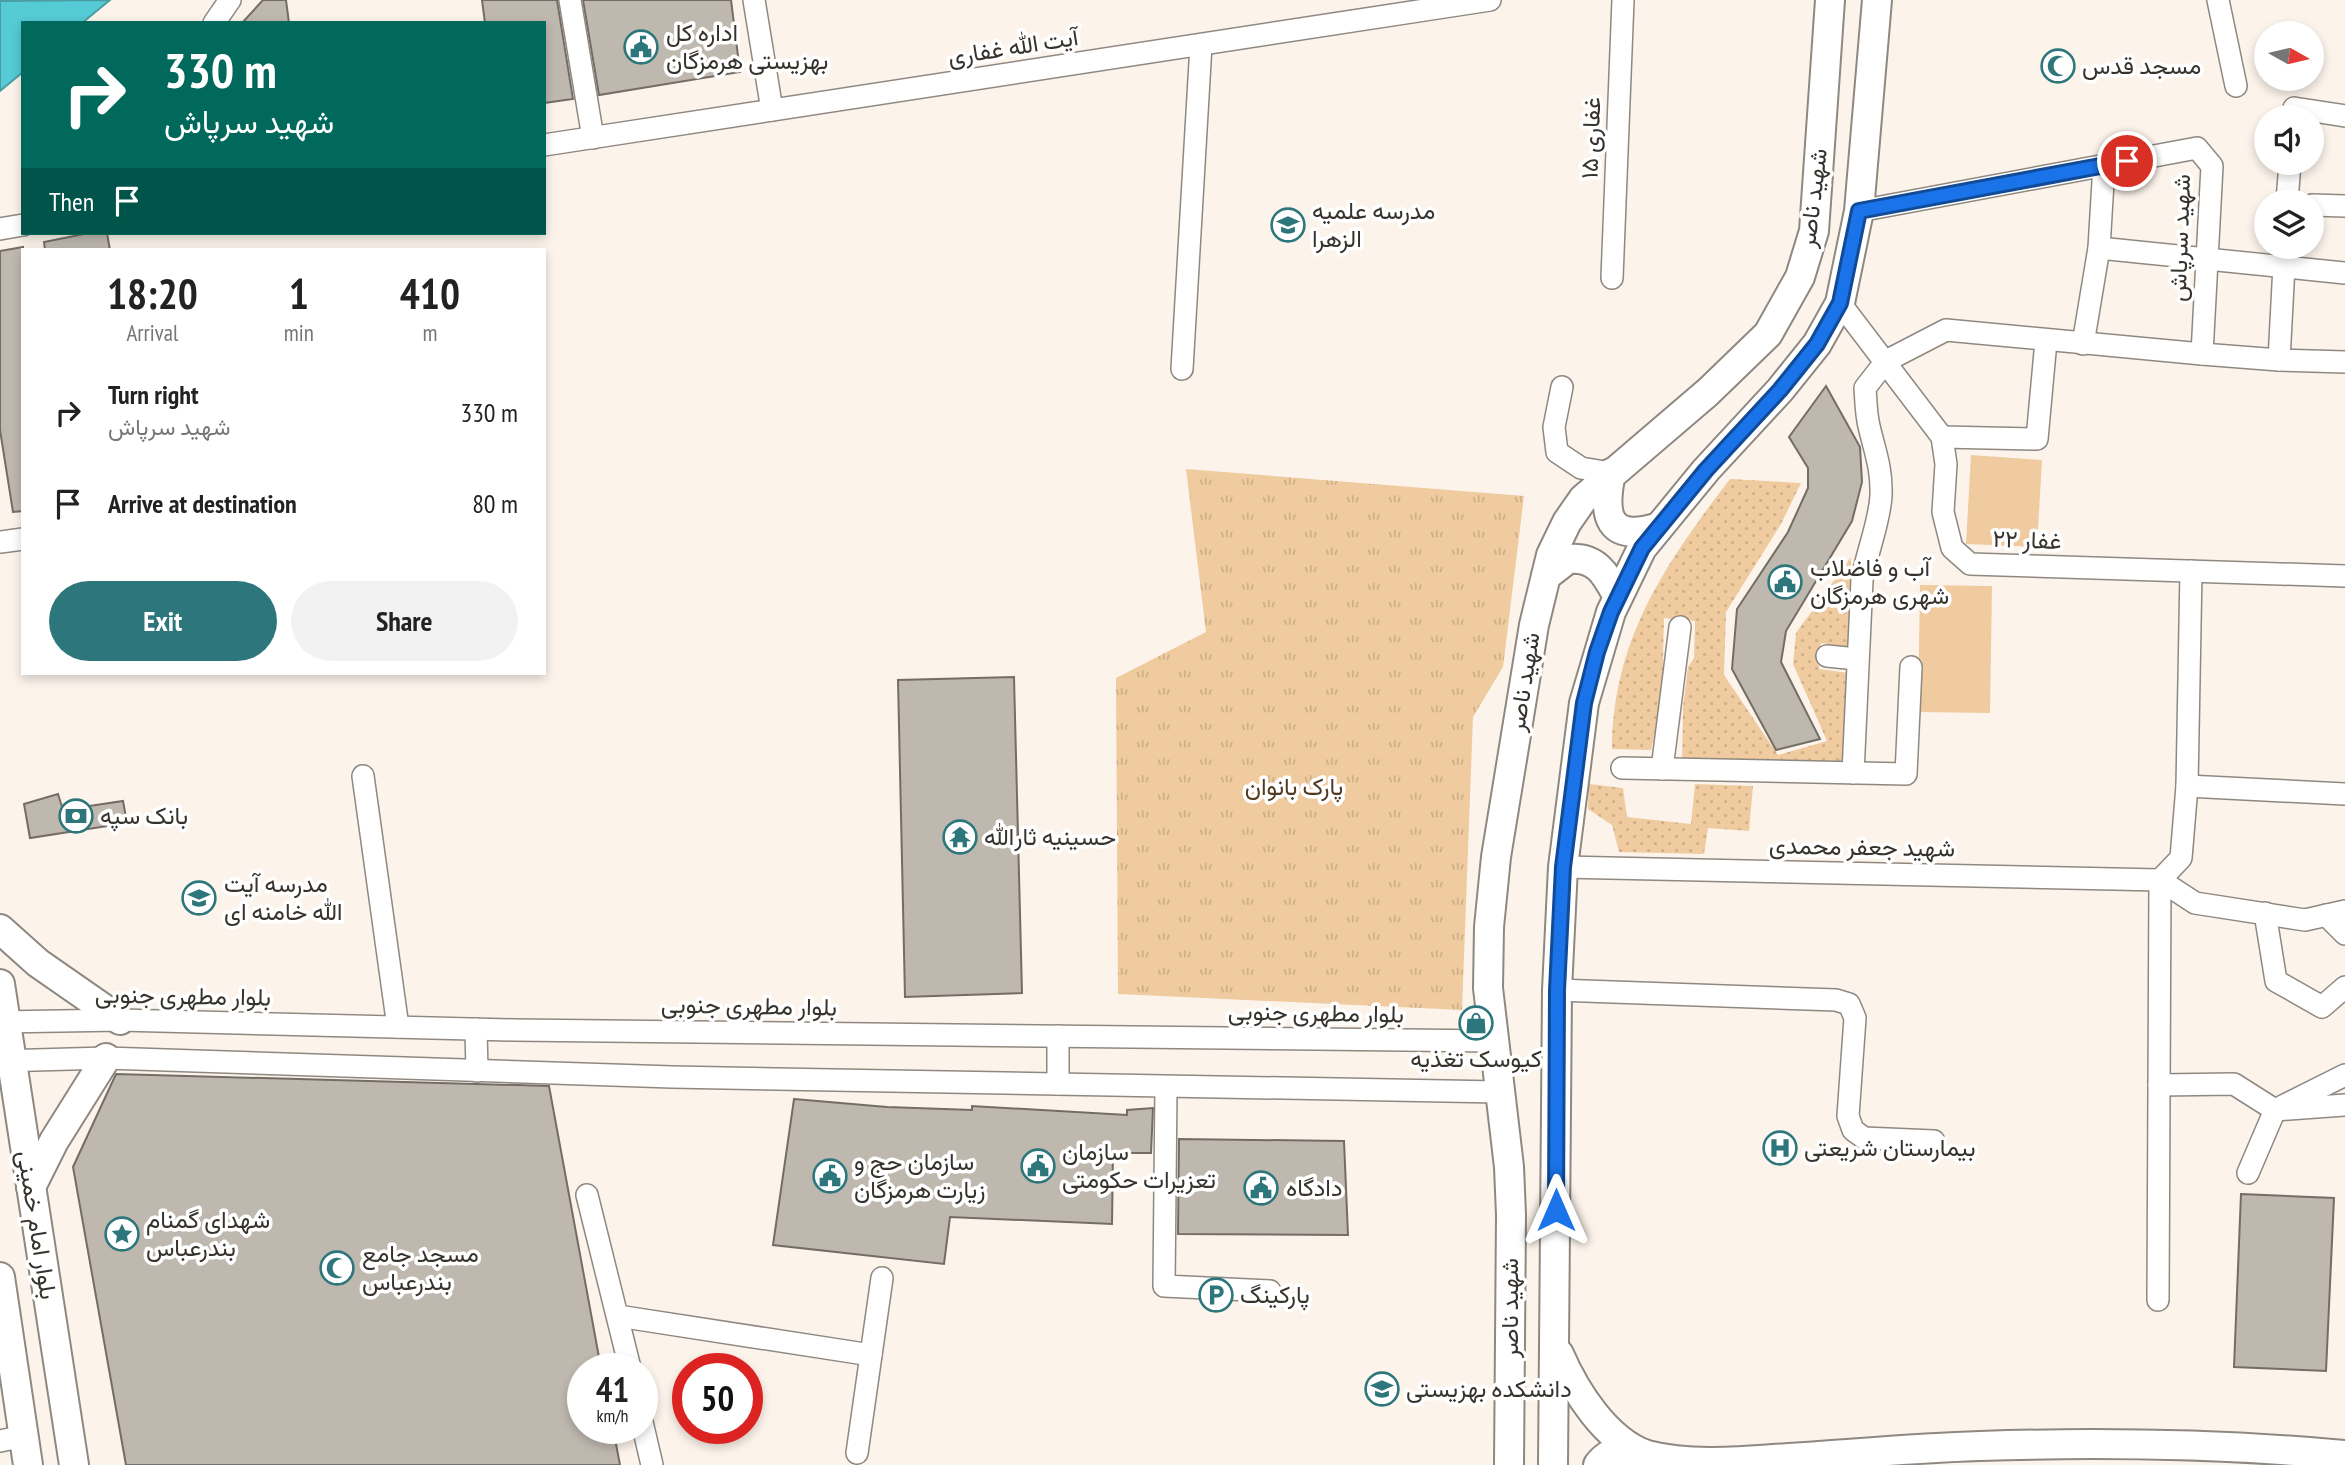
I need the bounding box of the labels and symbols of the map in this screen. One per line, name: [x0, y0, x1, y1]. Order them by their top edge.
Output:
place label: اداره کل بهزیستی هرمزگان: [666, 17, 828, 76]
street label: آیت الله غفاری: [945, 21, 1083, 72]
north arrow: [2254, 21, 2324, 91]
public building icon: اداره کل بهزیستی هرمزگان: [622, 28, 660, 66]
mosque icon: مسجد قدس: [2039, 47, 2077, 85]
place label: مسجد قدس: [2082, 50, 2201, 81]
street label: غفاری ۱۵: [1574, 96, 1607, 180]
pin: [2097, 131, 2157, 191]
street label: شهید ناصر: [1791, 146, 1834, 250]
street label: شهید سرپاش: [2162, 174, 2198, 302]
place label: مدرسه علمیه الزهرا: [1312, 195, 1435, 254]
school or university icon: مدرسه علمیه الزهرا: [1269, 206, 1307, 244]
street label: غفار ۲۲: [1992, 523, 2062, 556]
place label: آب و فاضلاب شهری هرمزگان: [1810, 552, 1949, 611]
public building icon: آب و فاضلاب شهری هرمزگان: [1766, 563, 1804, 601]
street label: شهید ناصر: [1500, 630, 1547, 735]
park label: پارک بانوان: [1245, 771, 1343, 803]
bank icon: بانک سپه: [57, 797, 95, 835]
place label: بانک سپه: [100, 800, 188, 832]
temple icon: حسینیه ثارالله: [941, 818, 979, 856]
place label: حسینیه ثارالله: [984, 821, 1116, 852]
street label: شهید جعفر محمدی: [1769, 829, 1955, 864]
place label: مدرسه آیت الله خامنه ای: [224, 868, 343, 927]
school or university icon: مدرسه آیت الله خامنه ای: [180, 879, 218, 917]
street label: بلوار مطهری جنوبی: [95, 978, 271, 1013]
street label: بلوار مطهری جنوبی: [661, 988, 837, 1023]
street label: بلوار مطهری جنوبی: [1228, 995, 1404, 1030]
shop icon: کیوسک تغذیه: [1457, 1004, 1495, 1042]
place label: کیوسک تغذیه: [1410, 1043, 1542, 1074]
hospital icon: بیمارستان شریعتی: [1761, 1129, 1799, 1167]
place label: بیمارستان شریعتی: [1804, 1132, 1975, 1163]
place label: سازمان تعزیرات حکومتی: [1062, 1136, 1216, 1195]
place label: سازمان حج و زیارت هرمزگان: [854, 1146, 985, 1205]
public building icon: سازمان تعزیرات حکومتی: [1019, 1147, 1057, 1185]
street label: بلوار امام خمینی: [9, 1148, 65, 1302]
public building icon: سازمان حج و زیارت هرمزگان: [811, 1157, 849, 1195]
public building icon: دادگاه: [1242, 1169, 1280, 1207]
place label: دادگاه: [1286, 1172, 1342, 1203]
position arrow: [1519, 1173, 1593, 1247]
place label: شهدای گمنام بندرعباس: [146, 1204, 270, 1263]
place icon: شهدای گمنام بندرعباس: [103, 1215, 141, 1253]
place label: مسجد جامع بندرعباس: [362, 1238, 479, 1297]
mosque icon: مسجد جامع بندرعباس: [318, 1249, 356, 1287]
street label: شهید ناصر: [1494, 1258, 1525, 1359]
parking icon: پارکینگ: [1197, 1276, 1235, 1314]
place label: پارکینگ: [1240, 1279, 1310, 1311]
speed limit sign: 50: [672, 1353, 763, 1444]
school or university icon: دانشکده بهزیستی: [1363, 1370, 1401, 1408]
place label: دانشکده بهزیستی: [1406, 1373, 1572, 1404]

